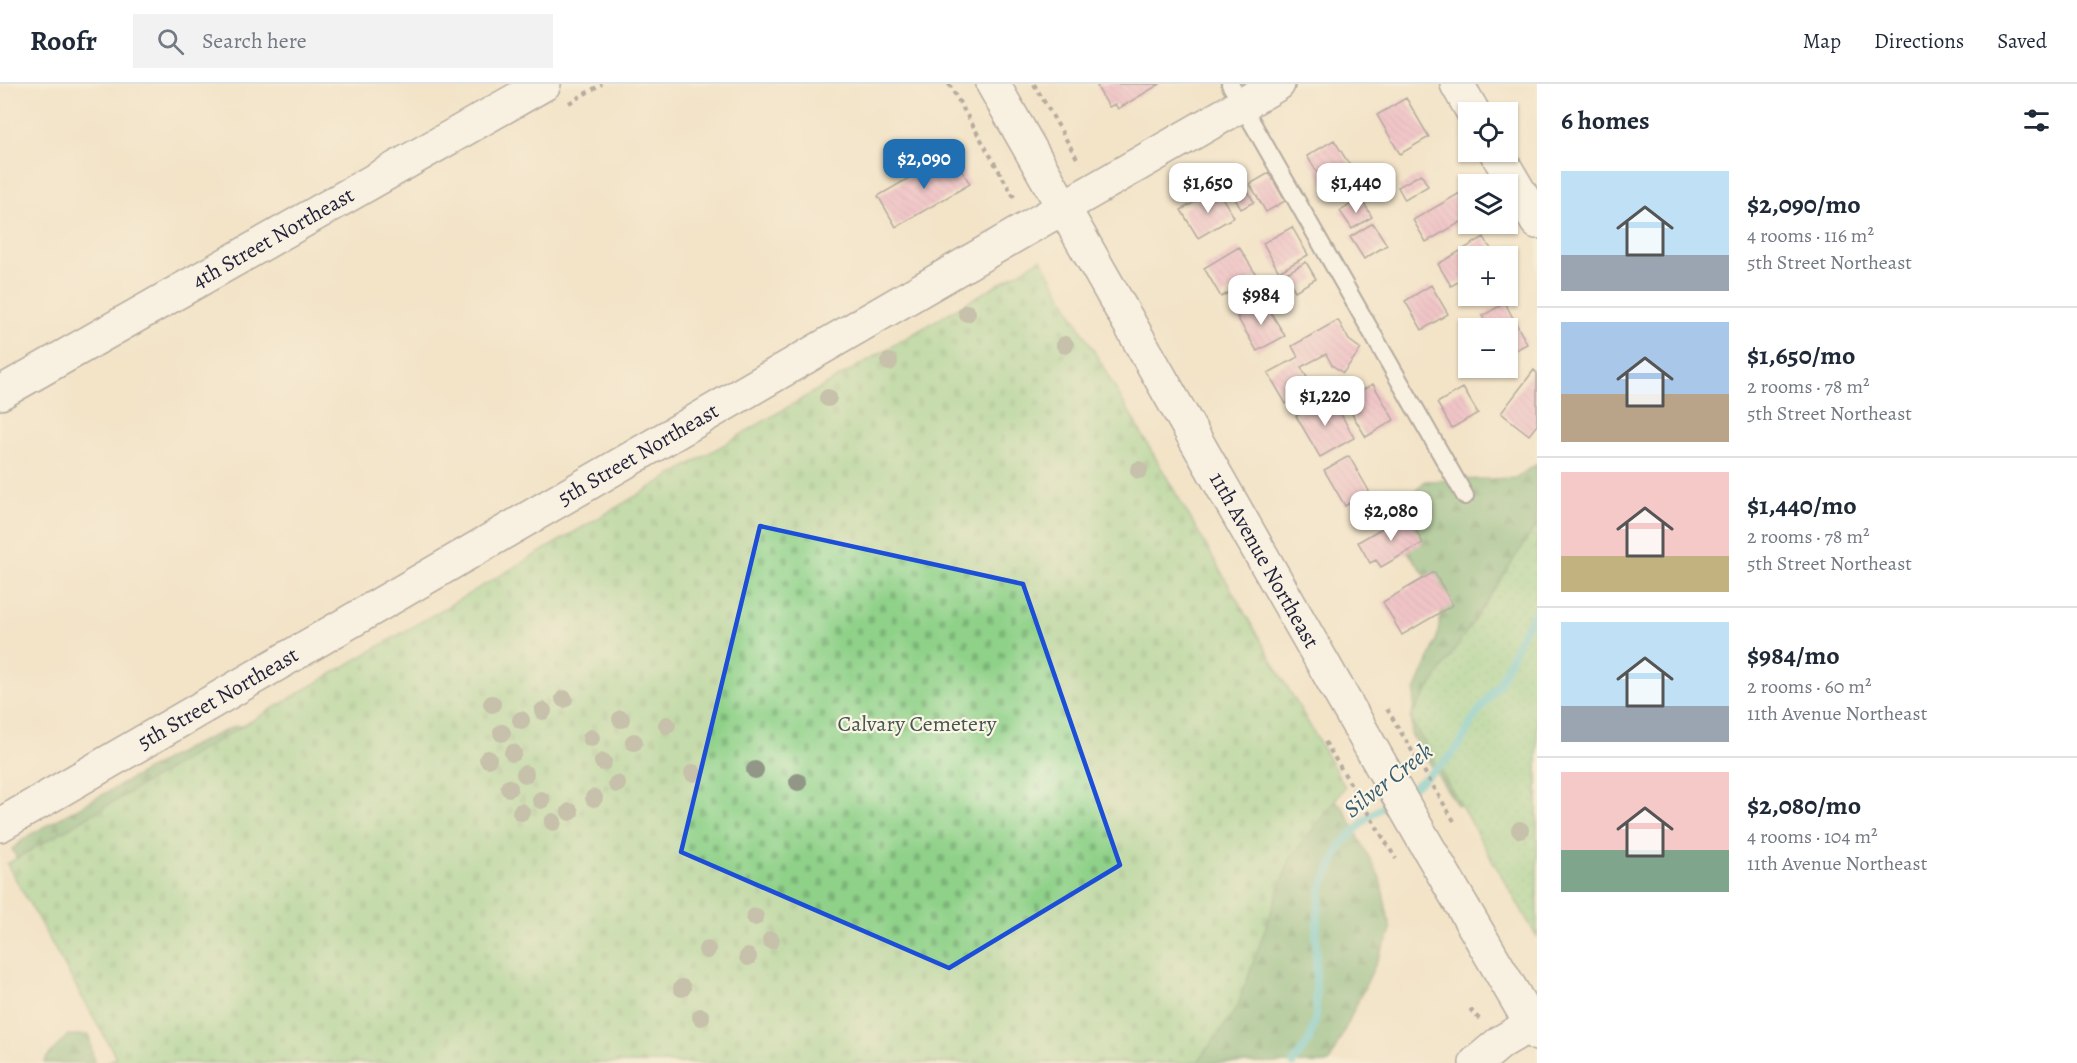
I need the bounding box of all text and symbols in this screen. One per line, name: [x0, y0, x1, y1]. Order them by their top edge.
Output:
search box: [133, 14, 553, 68]
text: Roofr: [30, 22, 97, 60]
icon: search: [154, 25, 187, 58]
text: Search here: [202, 26, 307, 56]
text: Map: [1803, 27, 1841, 55]
text: Directions: [1874, 27, 1964, 55]
text: Saved: [1997, 27, 2047, 55]
map controls: [1458, 102, 1518, 378]
button: locate: [1458, 102, 1518, 162]
text: 6 homes: [1561, 103, 1650, 138]
icon: filters: [2020, 104, 2053, 137]
pin: $2,090: [875, 139, 973, 190]
text: $2,090: [897, 145, 951, 172]
pin: $1,650: [1159, 163, 1257, 214]
pin: $1,440: [1307, 163, 1405, 214]
text: $1,650: [1183, 169, 1233, 196]
text: $1,440: [1331, 169, 1381, 196]
button: layers: [1458, 174, 1518, 234]
street label: 4th Street Northeast: [187, 180, 360, 296]
text: $2,090/mo: [1747, 187, 1861, 222]
icon: home: [1609, 195, 1681, 267]
text: 4 rooms · 116 m²: [1747, 222, 1874, 249]
button: +: [1458, 246, 1518, 306]
text: 5th Street Northeast: [1747, 249, 1912, 276]
pin: $984: [1225, 275, 1297, 326]
text: $984: [1242, 281, 1280, 308]
button: −: [1458, 318, 1518, 378]
text: $1,650/mo: [1747, 338, 1856, 373]
icon: home: [1609, 346, 1681, 418]
text: 2 rooms · 78 m²: [1747, 373, 1870, 400]
pin: $1,220: [1276, 376, 1374, 427]
text: $1,220: [1299, 382, 1351, 409]
street label: 5th Street Northeast: [552, 396, 724, 513]
text: 5th Street Northeast: [1747, 400, 1912, 427]
street label: 11th Avenue Northeast: [1202, 467, 1326, 654]
text: $1,440/mo: [1747, 488, 1857, 523]
pin: $2,080: [1342, 491, 1440, 542]
icon: home: [1609, 496, 1681, 568]
text: $2,080: [1364, 497, 1418, 524]
text: 2 rooms · 78 m²: [1747, 523, 1870, 550]
text: 5th Street Northeast: [1747, 550, 1912, 577]
text: $984/mo: [1747, 638, 1840, 673]
street label: 5th Street Northeast: [132, 640, 304, 757]
icon: home: [1609, 646, 1681, 718]
text: 2 rooms · 60 m²: [1747, 673, 1871, 700]
text: 11th Avenue Northeast: [1747, 700, 1927, 727]
park label: Calvary Cemetery: [837, 709, 997, 739]
water label: Silver Creek: [1337, 735, 1439, 825]
text: $2,080/mo: [1747, 788, 1861, 823]
icon: home: [1609, 796, 1681, 868]
text: 4 rooms · 104 m²: [1747, 823, 1878, 850]
text: 11th Avenue Northeast: [1747, 850, 1927, 877]

